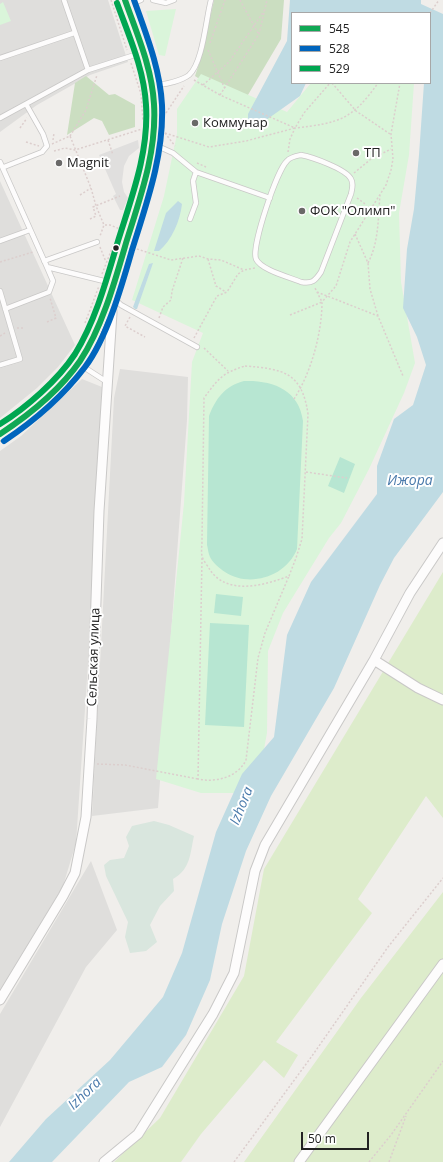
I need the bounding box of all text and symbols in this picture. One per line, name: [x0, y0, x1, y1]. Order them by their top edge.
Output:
legend: [291, 12, 431, 84]
text: 545: [329, 20, 350, 37]
text: 528: [329, 40, 350, 57]
text: 529: [329, 60, 350, 77]
place label: Коммунар: [203, 115, 268, 131]
marker: Коммунар: [190, 118, 200, 128]
place label: ТП: [364, 145, 381, 161]
marker: ТП: [351, 148, 361, 158]
place label: Magnit: [67, 155, 109, 171]
marker: Magnit: [54, 158, 64, 168]
place label: ФОК "Олимп": [310, 203, 396, 219]
marker: ФОК "Олимп": [297, 206, 307, 216]
unlabelled marker: [111, 243, 121, 253]
water label: Ижора: [387, 473, 433, 489]
street label: Сельская улица: [84, 607, 104, 707]
water label: Izhora: [227, 785, 257, 827]
water label: Izhora: [65, 1074, 105, 1114]
scale bar: [303, 1124, 371, 1150]
text: 50 m: [308, 1130, 336, 1147]

